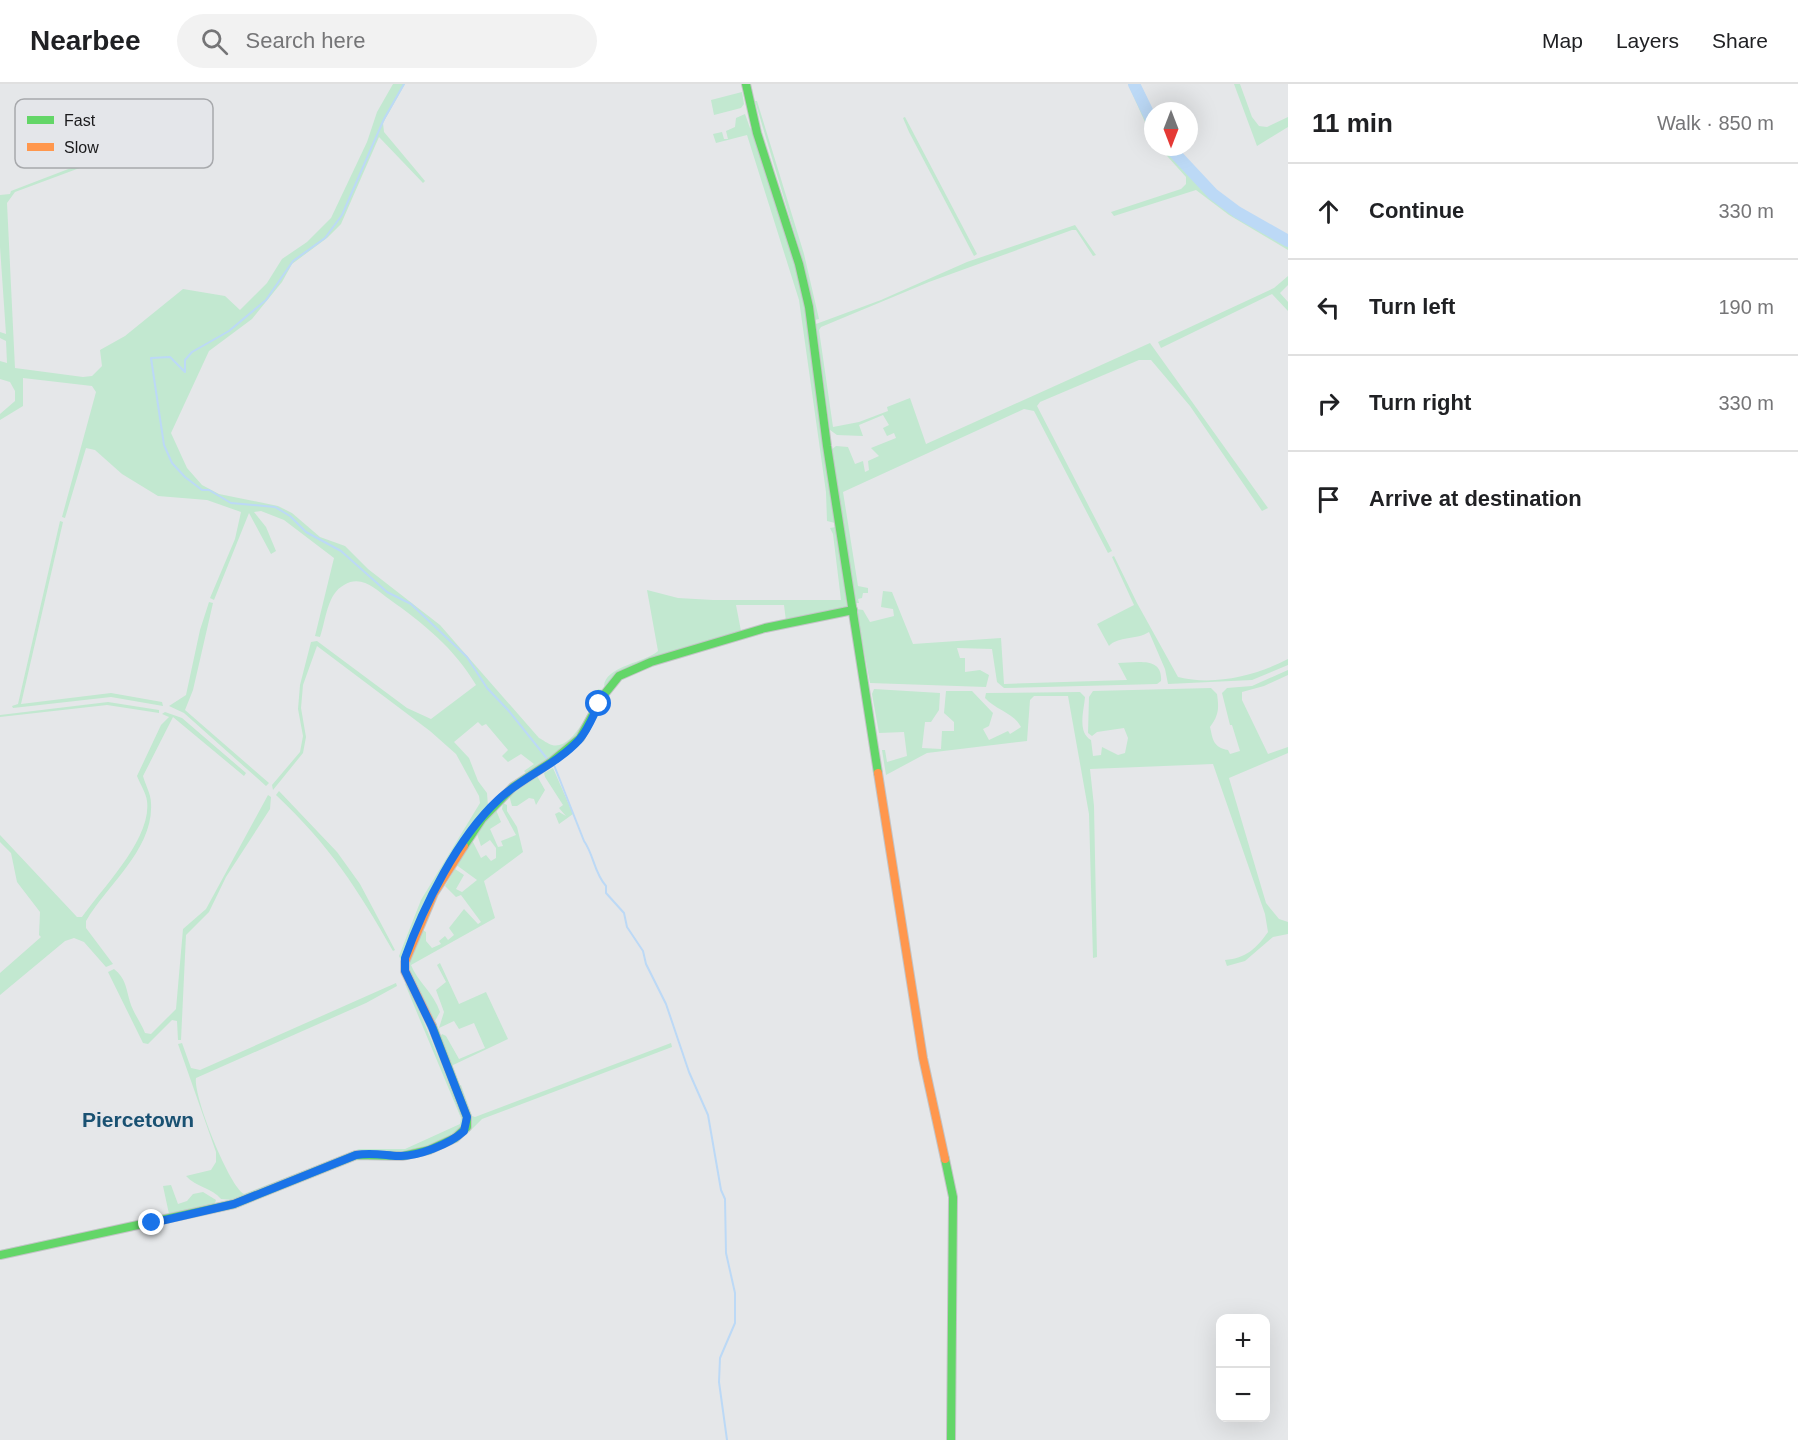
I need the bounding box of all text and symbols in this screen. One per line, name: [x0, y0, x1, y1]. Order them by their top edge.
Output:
search box: [177, 14, 597, 68]
text: Nearbee: [30, 25, 141, 56]
icon: search: [198, 25, 231, 58]
text: Search here: [246, 28, 365, 53]
text: Map: [1542, 29, 1583, 52]
text: Layers: [1616, 29, 1679, 52]
text: Share: [1712, 29, 1768, 52]
legend: [15, 99, 213, 168]
north arrow: [1144, 102, 1198, 156]
text: 11 min: [1312, 108, 1393, 138]
text: Fast: [64, 112, 96, 129]
text: Walk · 850 m: [1657, 112, 1774, 134]
text: Slow: [64, 139, 99, 156]
icon: ahead: [1312, 195, 1345, 228]
text: Continue: [1369, 198, 1464, 223]
text: 330 m: [1718, 200, 1774, 222]
icon: left: [1312, 291, 1345, 324]
text: Turn left: [1369, 294, 1455, 319]
text: 190 m: [1718, 296, 1774, 318]
icon: right: [1312, 387, 1345, 420]
text: Turn right: [1369, 390, 1471, 415]
text: 330 m: [1718, 392, 1774, 414]
icon: arrive: [1312, 483, 1345, 516]
text: Arrive at destination: [1369, 486, 1582, 511]
route start: [585, 690, 611, 716]
district label: Piercetown: [82, 1108, 194, 1131]
route end: [138, 1209, 164, 1235]
map controls: [1216, 1314, 1270, 1422]
button: +: [1216, 1314, 1270, 1368]
button: −: [1216, 1368, 1270, 1422]

